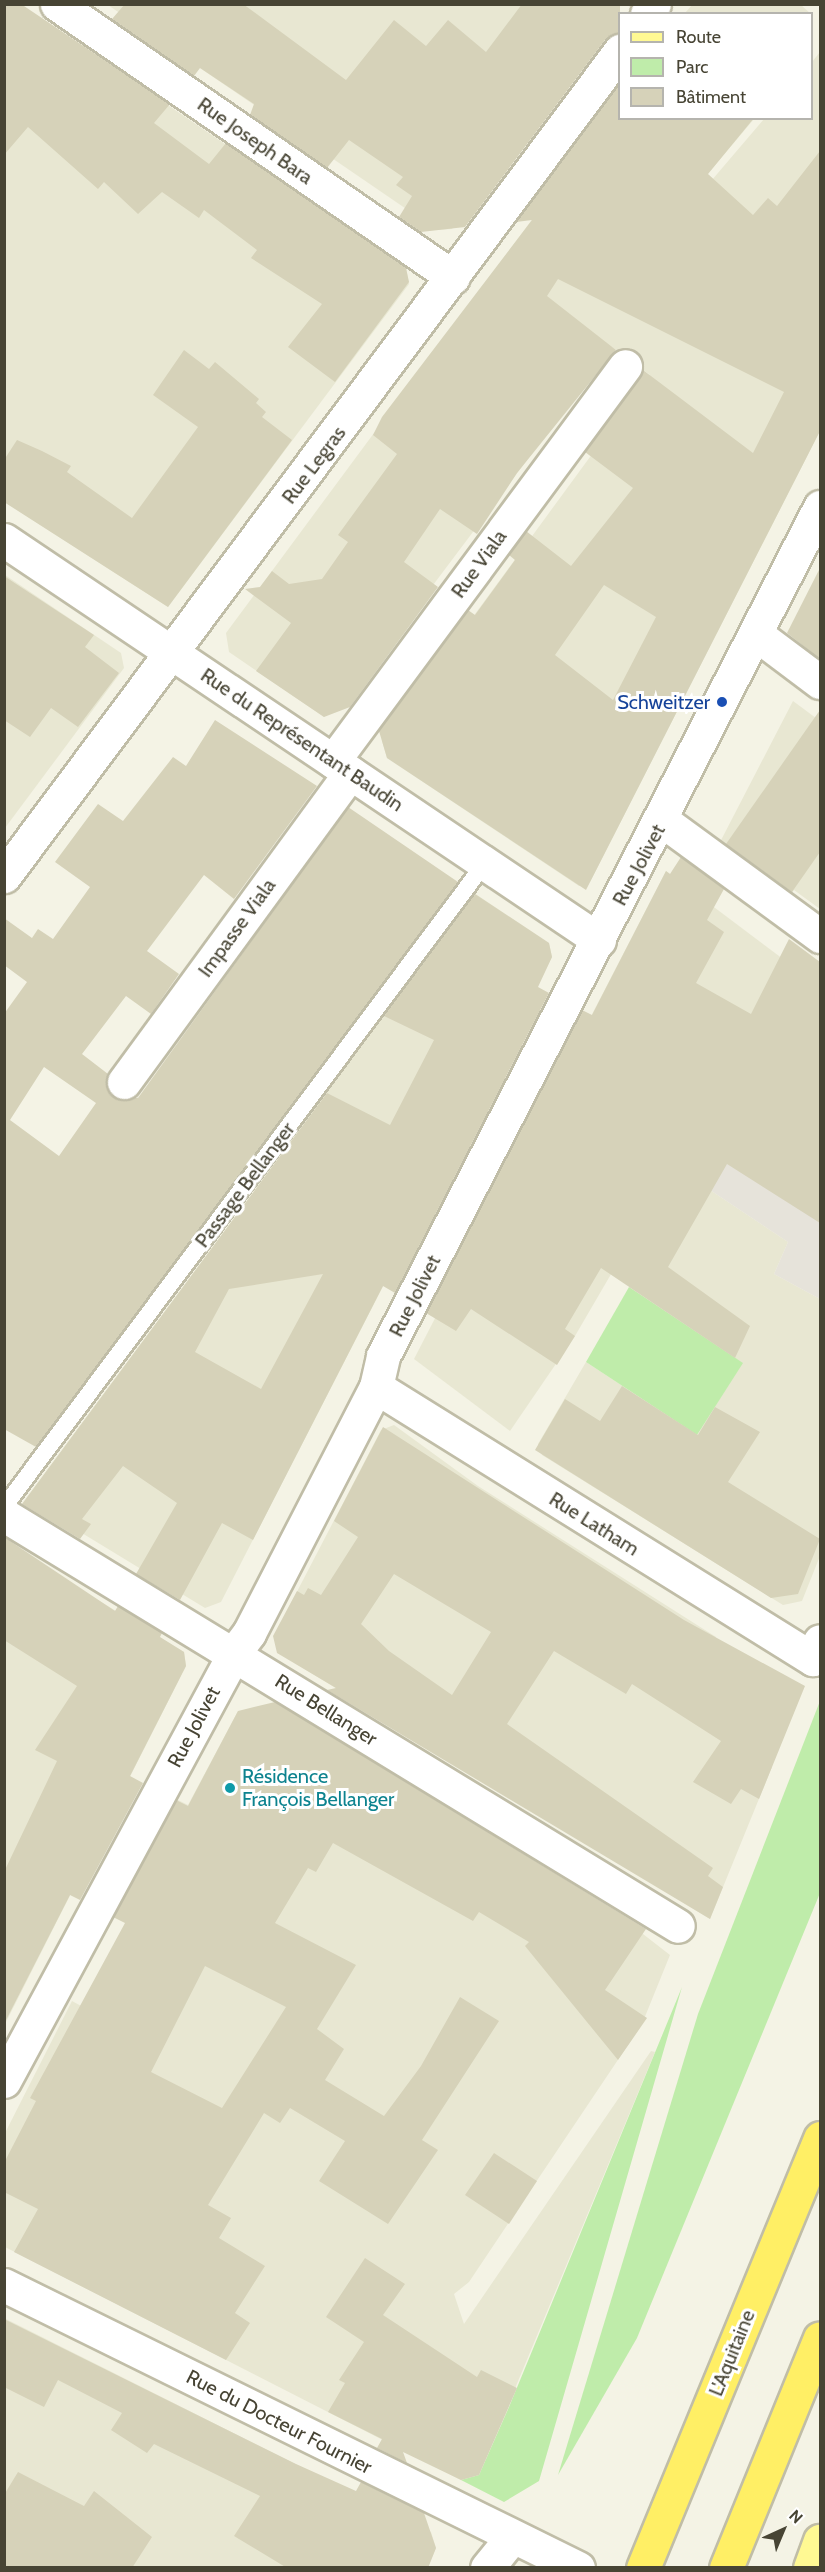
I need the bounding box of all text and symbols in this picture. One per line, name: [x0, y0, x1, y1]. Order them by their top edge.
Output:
legend: [618, 12, 813, 120]
text: Route: [676, 26, 721, 48]
text: Parc: [676, 56, 708, 78]
text: Bâtiment: [676, 86, 746, 108]
street label: Rue Joseph Bara: [193, 92, 317, 190]
street label: Rue Legras: [277, 421, 351, 509]
street label: Rue Viala: [446, 525, 512, 603]
street label: Rue du Représentant Baudin: [196, 663, 408, 817]
place label: Schweitzer: [617, 690, 710, 714]
marker: Schweitzer: [715, 695, 729, 709]
street label: Rue Jolivet: [608, 820, 670, 910]
street label: Impasse Viala: [193, 874, 281, 982]
street label: Passage Bellanger: [190, 1118, 300, 1252]
street label: Rue Jolivet: [384, 1251, 446, 1341]
street label: Rue Latham: [545, 1487, 643, 1561]
street label: Rue Bellanger: [270, 1669, 382, 1751]
street label: Rue Jolivet: [163, 1682, 225, 1772]
place label: Résidence François Bellanger: [242, 1764, 394, 1811]
marker: Résidence François Bellanger: [223, 1781, 237, 1795]
street label: L'Aquitaine: [704, 2306, 760, 2400]
street label: Rue du Docteur Fournier: [182, 2365, 376, 2479]
north arrow: [753, 2500, 813, 2560]
text: N: [785, 2506, 807, 2527]

